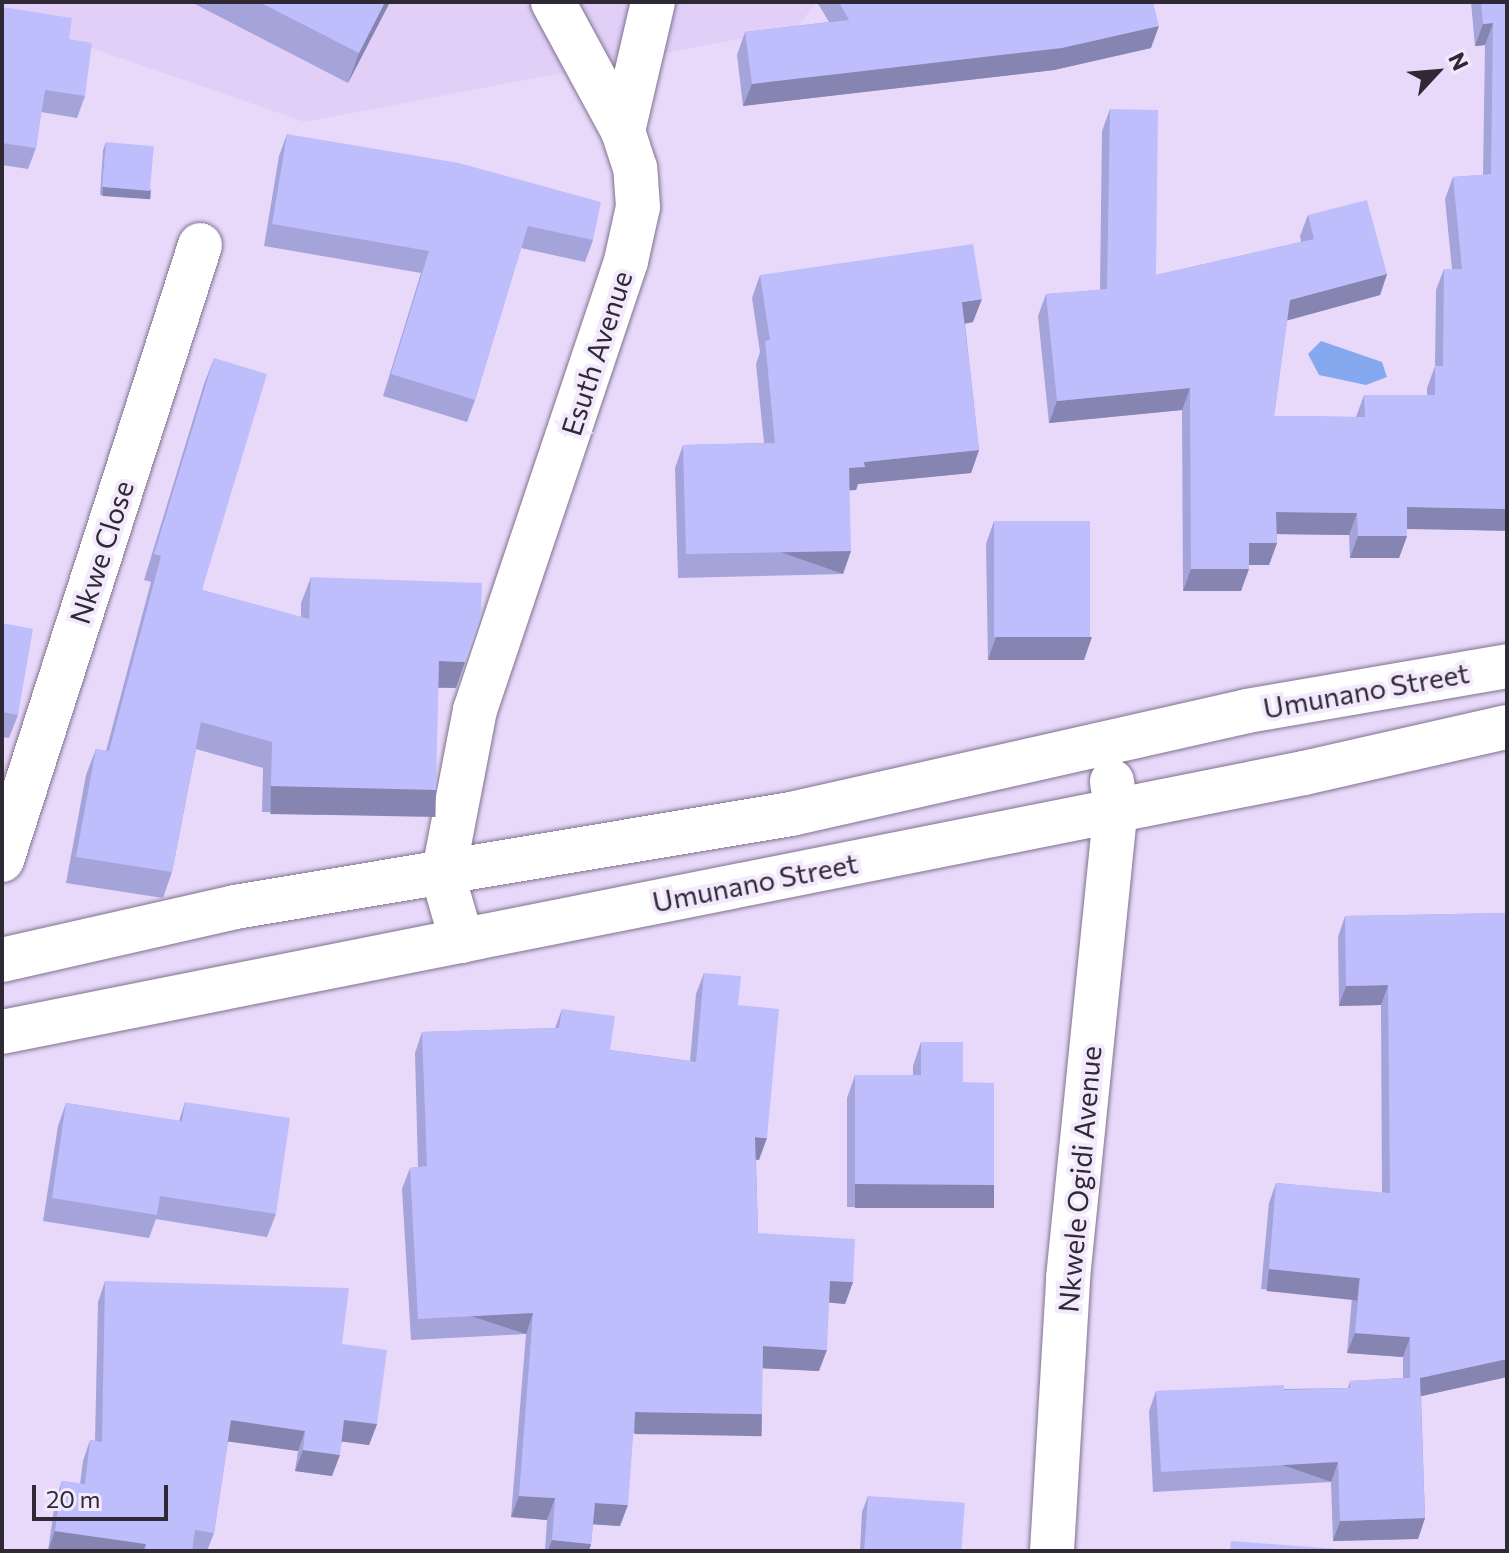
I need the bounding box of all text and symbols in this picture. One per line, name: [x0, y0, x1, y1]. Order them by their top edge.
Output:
north arrow: [1397, 32, 1477, 112]
text: N: [1443, 48, 1475, 75]
street label: Esuth Avenue: [554, 266, 638, 440]
street label: Nkwe Close: [62, 476, 140, 628]
street label: Umunano Street: [1260, 655, 1472, 725]
street label: Umunano Street: [649, 846, 861, 918]
street label: Nkwele Ogidi Avenue: [1051, 1044, 1107, 1314]
scale bar: [36, 1469, 172, 1519]
text: 20 m: [46, 1484, 100, 1513]

